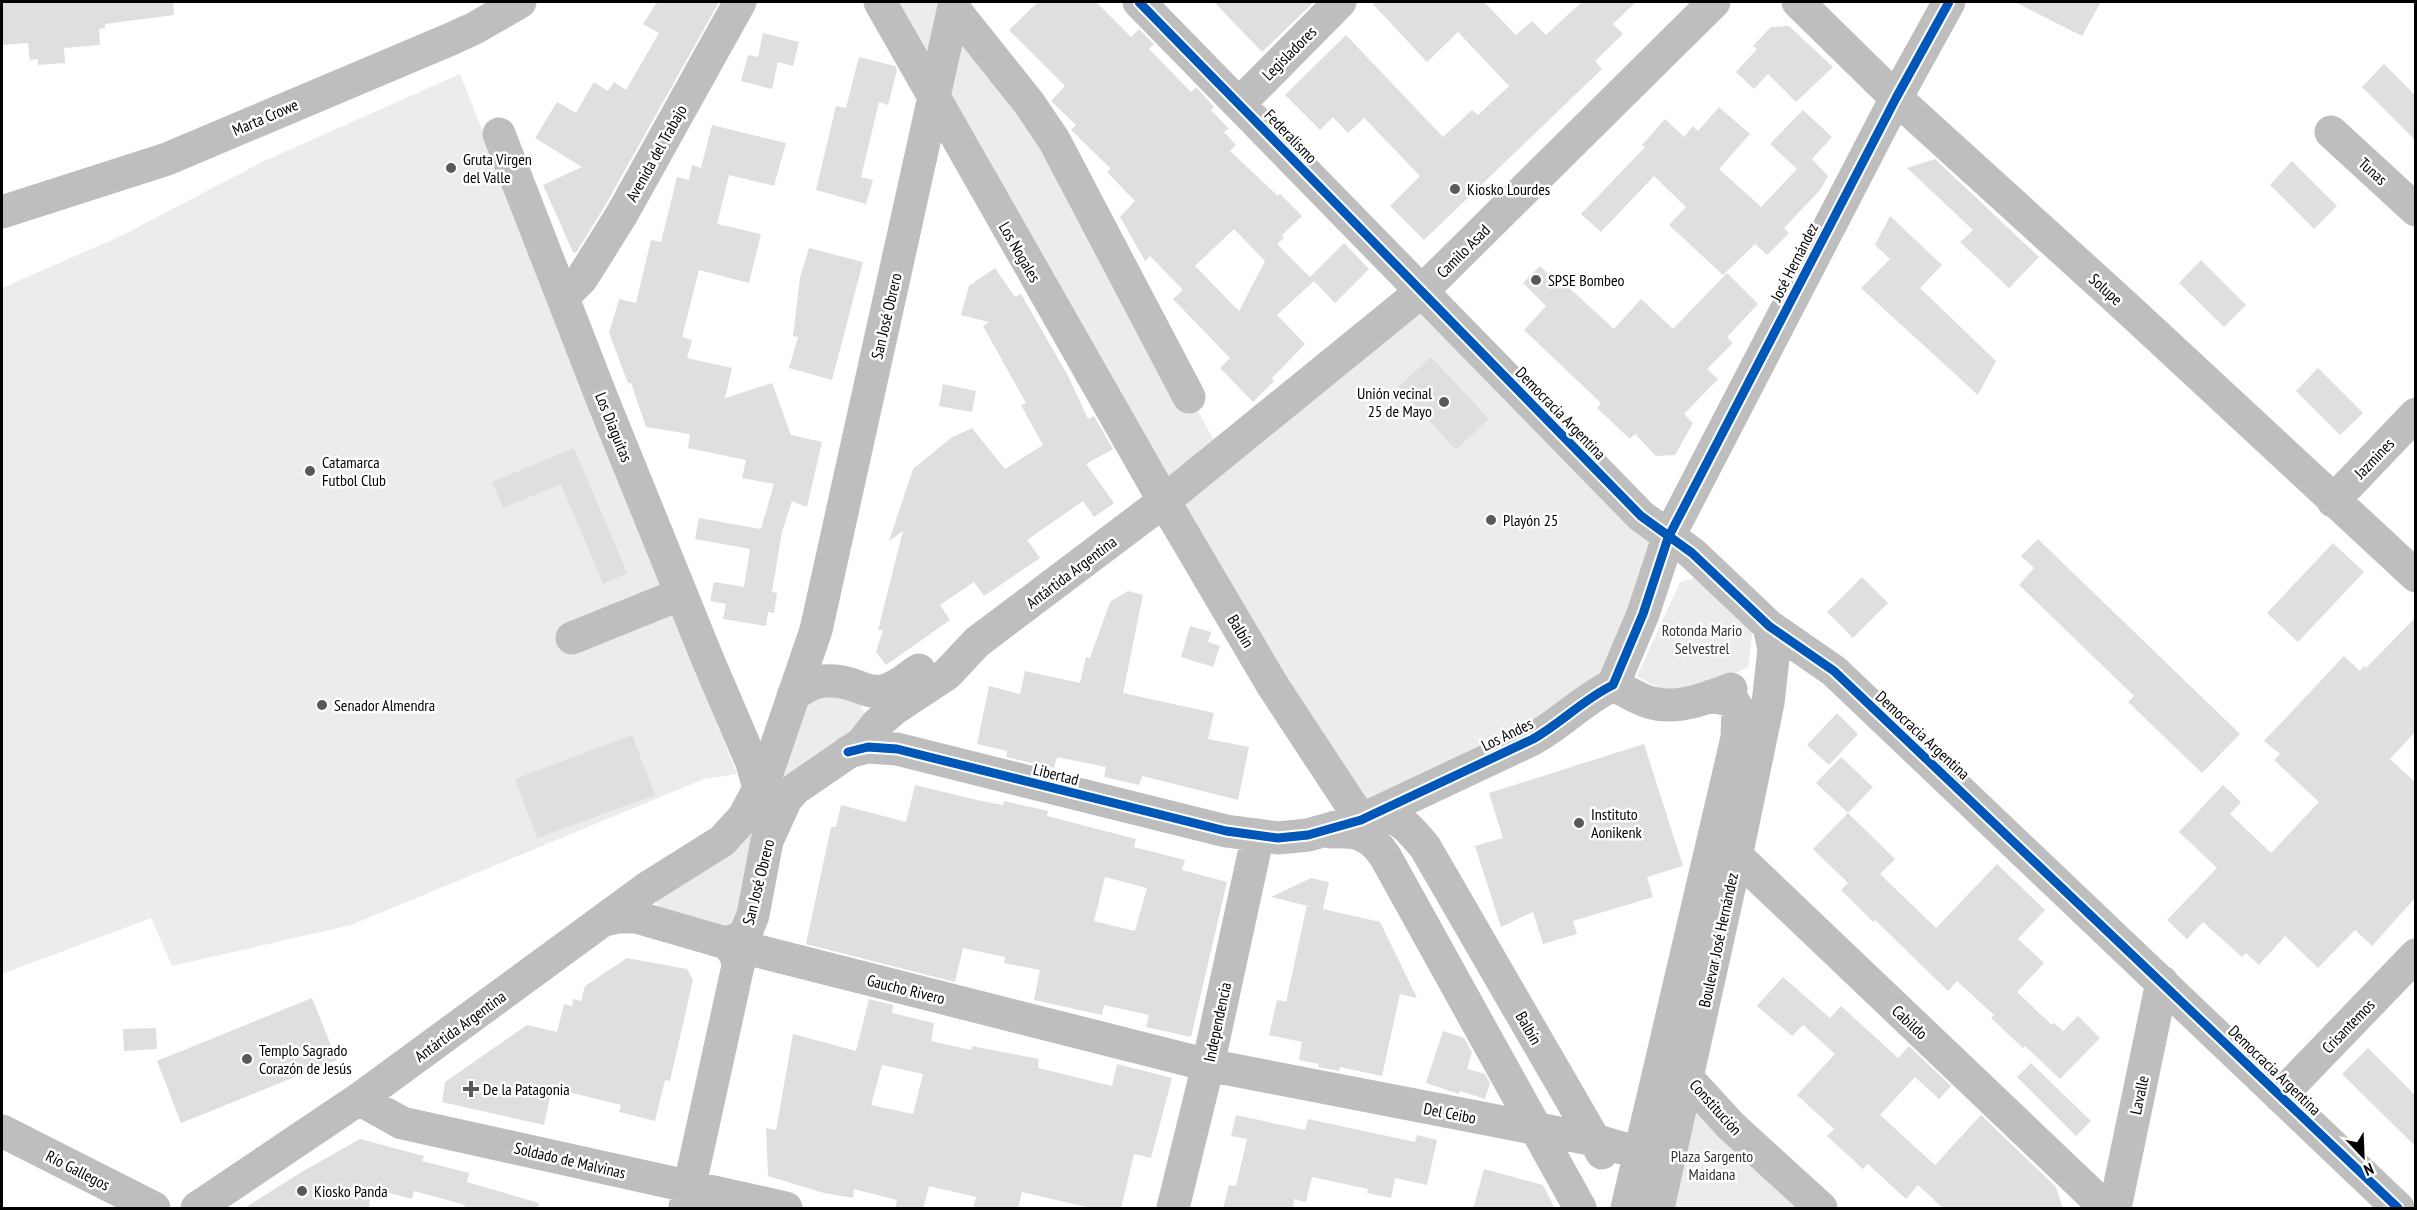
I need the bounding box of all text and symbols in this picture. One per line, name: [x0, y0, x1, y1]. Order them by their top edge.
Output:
street label: Legisladores: [1258, 22, 1320, 84]
street label: Marta Crowe: [229, 94, 301, 140]
street label: Avenida del Trabajo: [621, 101, 691, 205]
street label: Federalismo: [1260, 105, 1322, 167]
place label: Gruta Virgen del Valle: [463, 149, 532, 187]
street label: Tunas: [2355, 153, 2391, 189]
marker: Gruta Virgen del Valle: [444, 161, 458, 175]
place label: Kiosko Lourdes: [1467, 179, 1550, 199]
marker: Kiosko Lourdes: [1448, 182, 1462, 196]
street label: Los Nogales: [995, 218, 1045, 286]
street label: José Hernández: [1765, 219, 1822, 305]
street label: Camilo Asad: [1432, 220, 1494, 282]
street label: Solupe: [2085, 269, 2127, 309]
place label: SPSE Bombeo: [1548, 270, 1624, 290]
street label: San José Obrero: [866, 271, 906, 361]
marker: SPSE Bombeo: [1529, 273, 1543, 287]
street label: Democracia Argentina: [1512, 362, 1610, 464]
place label: Unión vecinal 25 de Mayo: [1357, 383, 1432, 421]
street label: Los Diaguitas: [591, 389, 637, 465]
marker: Unión vecinal 25 de Mayo: [1437, 395, 1451, 409]
street label: Jazmines: [2349, 433, 2398, 483]
place label: Catamarca Futbol Club: [322, 452, 386, 490]
marker: Catamarca Futbol Club: [303, 464, 317, 478]
place label: Playón 25: [1503, 510, 1558, 530]
marker: Playón 25: [1484, 513, 1498, 527]
street label: Antártida Argentina: [1022, 531, 1120, 613]
street label: Balbín: [1223, 611, 1259, 651]
park label: Rotonda Mario Selvestrel: [1662, 620, 1742, 658]
street label: Democracia Argentina: [1872, 686, 1974, 784]
place label: Senador Almendra: [334, 695, 435, 715]
marker: Senador Almendra: [315, 698, 329, 712]
street label: Los Andes: [1478, 713, 1536, 755]
street label: Libertad: [1031, 759, 1081, 789]
place label: Instituto Aonikenk: [1591, 804, 1642, 842]
marker: Instituto Aonikenk: [1572, 816, 1586, 830]
street label: San José Obrero: [738, 837, 778, 927]
street label: Boulevar José Hernández: [1694, 871, 1742, 1009]
street label: Gaucho Rivero: [865, 970, 947, 1008]
street label: Independencia: [1199, 980, 1235, 1064]
street label: Antártida Argentina: [410, 986, 510, 1066]
street label: Crisantemos: [2317, 995, 2379, 1057]
street label: Cabildo: [1888, 1001, 1932, 1044]
street label: Balbín: [1512, 1008, 1546, 1048]
street label: Democracia Argentina: [2224, 1021, 2326, 1119]
place label: Templo Sagrado Corazón de Jesús: [259, 1040, 352, 1078]
marker: Templo Sagrado Corazón de Jesús: [240, 1052, 254, 1066]
street label: Lavalle: [2125, 1074, 2153, 1116]
street label: Constitución: [1686, 1075, 1746, 1139]
place label: De la Patagonia: [483, 1079, 570, 1099]
marker: De la Patagonia: [464, 1082, 478, 1096]
street label: Del Ceibo: [1422, 1098, 1478, 1128]
north arrow: [2333, 1126, 2393, 1186]
street label: Soldado de Malvinas: [512, 1137, 628, 1183]
street label: Río Gallegos: [43, 1145, 113, 1195]
park label: Plaza Sargento Maidana: [1671, 1146, 1753, 1184]
text: N: [2361, 1159, 2377, 1181]
place label: Kiosko Panda: [314, 1181, 388, 1201]
marker: Kiosko Panda: [295, 1184, 309, 1198]

